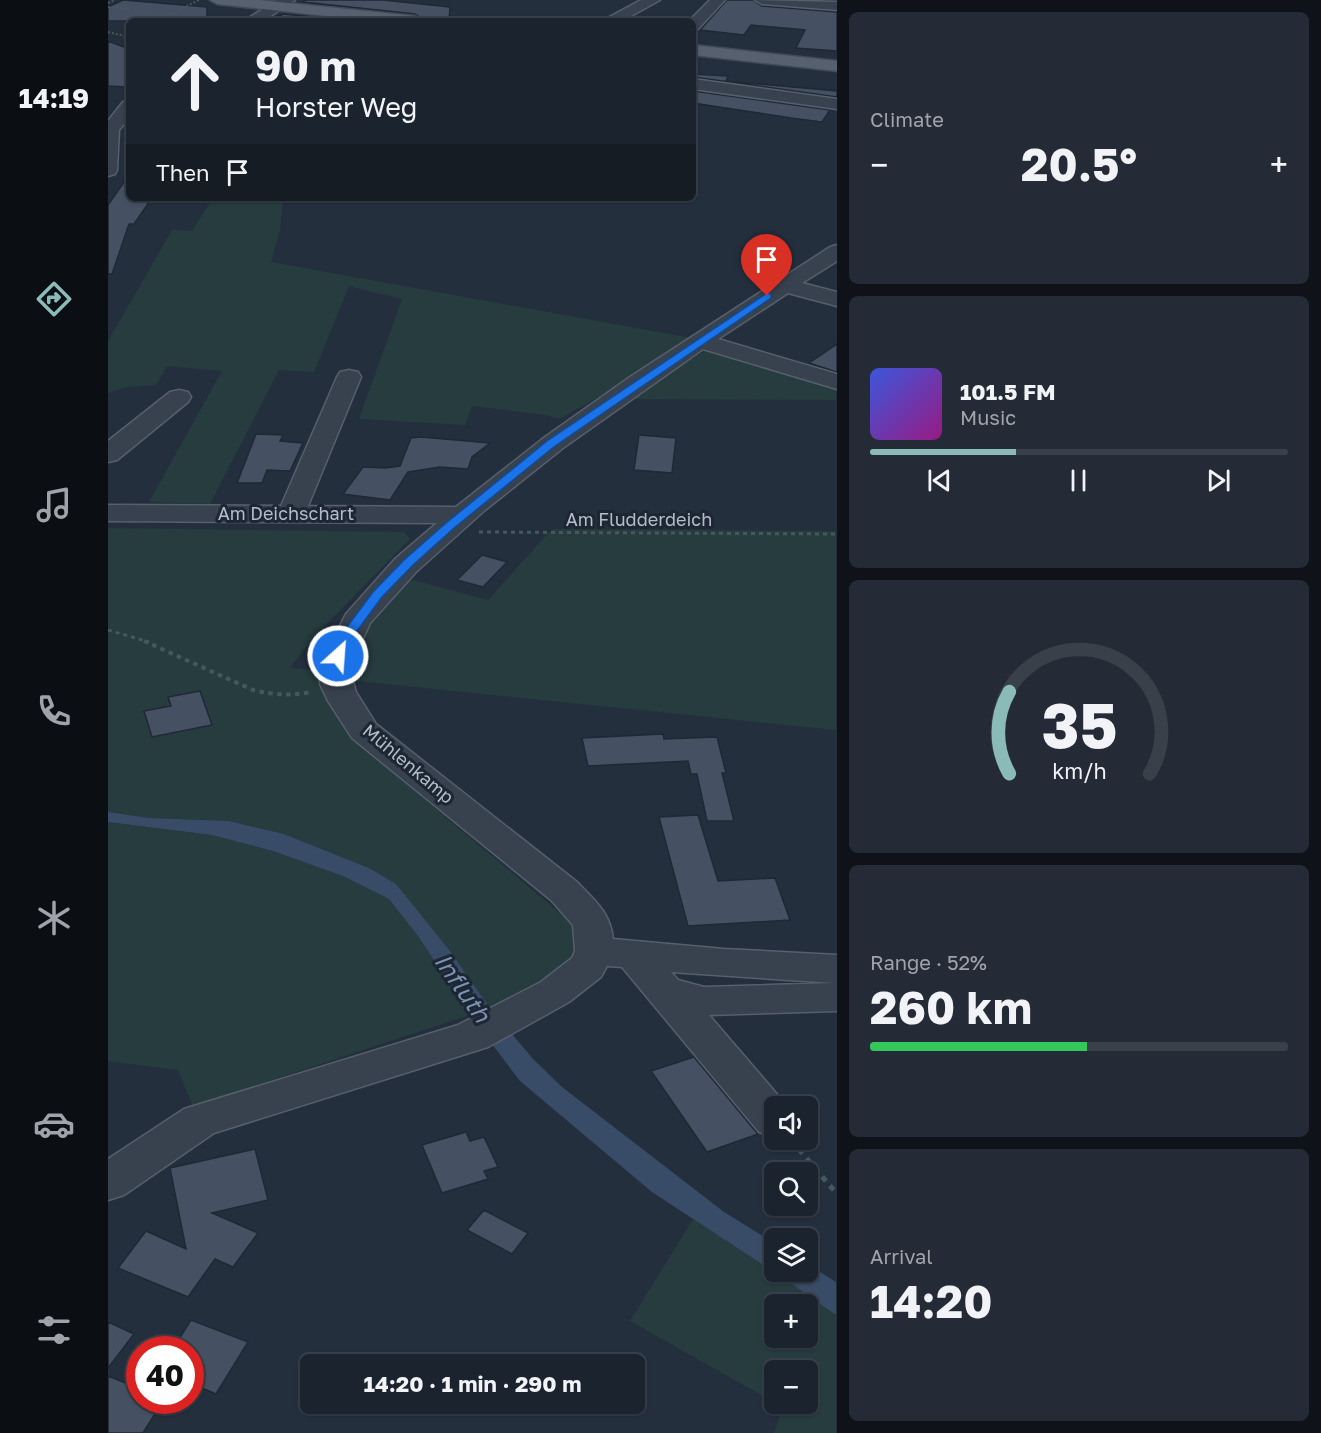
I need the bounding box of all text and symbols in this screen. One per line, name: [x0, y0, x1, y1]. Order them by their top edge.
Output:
text: 90 m: [255, 40, 356, 90]
icon: ahead: [156, 42, 234, 120]
text: 14:19: [19, 82, 89, 114]
text: Horster Weg: [255, 91, 417, 123]
text: Climate: [870, 107, 944, 131]
text: 20.5°: [1021, 137, 1137, 191]
text: −: [870, 145, 888, 184]
text: +: [1270, 145, 1288, 184]
icon: arrive: [221, 156, 254, 189]
text: Then: [156, 159, 209, 186]
pin: [741, 234, 792, 296]
icon: arrive: [750, 243, 783, 276]
icon: directions: [33, 278, 75, 320]
text: 101.5 FM: [960, 378, 1056, 405]
text: Music: [960, 405, 1016, 429]
icon: previous: [923, 464, 956, 497]
icon: pause: [1062, 464, 1095, 497]
icon: next: [1202, 464, 1235, 497]
icon: music: [33, 484, 75, 526]
street label: Am Deichschart: [218, 502, 354, 524]
street label: Am Fludderdeich: [566, 508, 712, 530]
position arrow: [306, 624, 370, 688]
text: 35: [1041, 687, 1117, 762]
icon: phone: [33, 690, 75, 732]
street label: Mühlenkamp: [359, 719, 458, 808]
text: km/h: [1052, 758, 1106, 784]
icon: climate: [33, 897, 75, 939]
water label: Influth: [429, 947, 498, 1028]
text: Range · 52%: [870, 950, 987, 974]
text: 260 km: [870, 980, 1032, 1034]
map controls: [764, 1096, 818, 1414]
button: sound: [764, 1096, 818, 1150]
icon: car: [33, 1103, 75, 1145]
button: search: [764, 1162, 818, 1216]
button: layers: [764, 1228, 818, 1282]
text: Arrival: [870, 1244, 933, 1268]
text: 14:20: [870, 1274, 992, 1328]
button: +: [764, 1294, 818, 1348]
icon: filters: [33, 1309, 75, 1351]
speed limit sign: 40: [126, 1336, 204, 1414]
button: −: [764, 1360, 818, 1414]
text: 14:20 · 1 min · 290 m: [364, 1370, 581, 1397]

